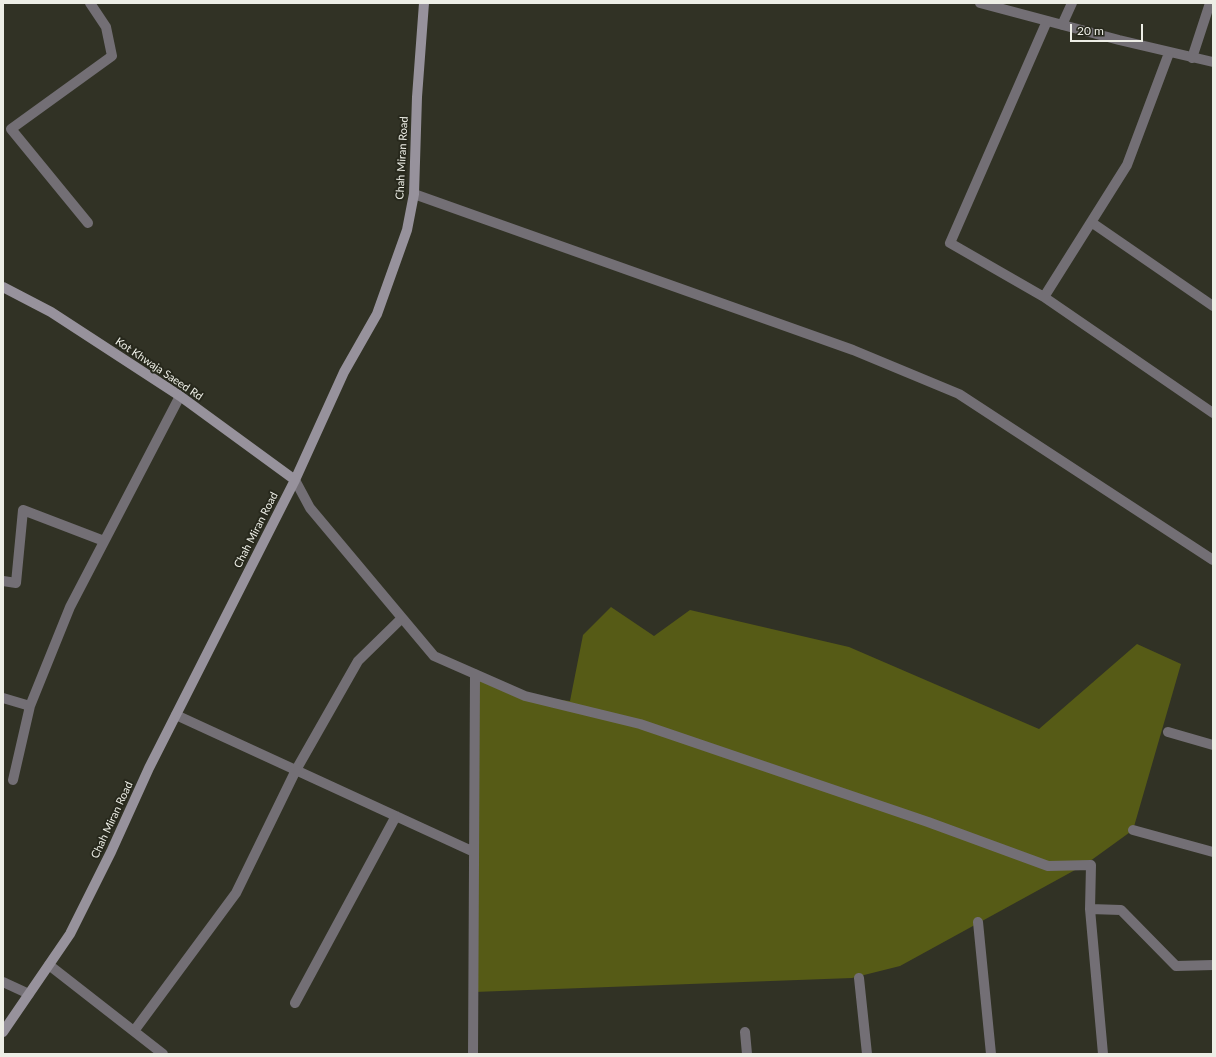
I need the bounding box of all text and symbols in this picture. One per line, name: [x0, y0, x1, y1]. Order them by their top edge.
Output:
scale bar: [1072, 16, 1145, 42]
text: 20 m: [1077, 23, 1104, 38]
street label: Chah Miran Road: [393, 116, 411, 200]
street label: Kot Khwaja Saeed Rd: [113, 335, 205, 403]
street label: Chah Miran Road: [231, 490, 281, 570]
street label: Chah Miran Road: [88, 779, 136, 861]

